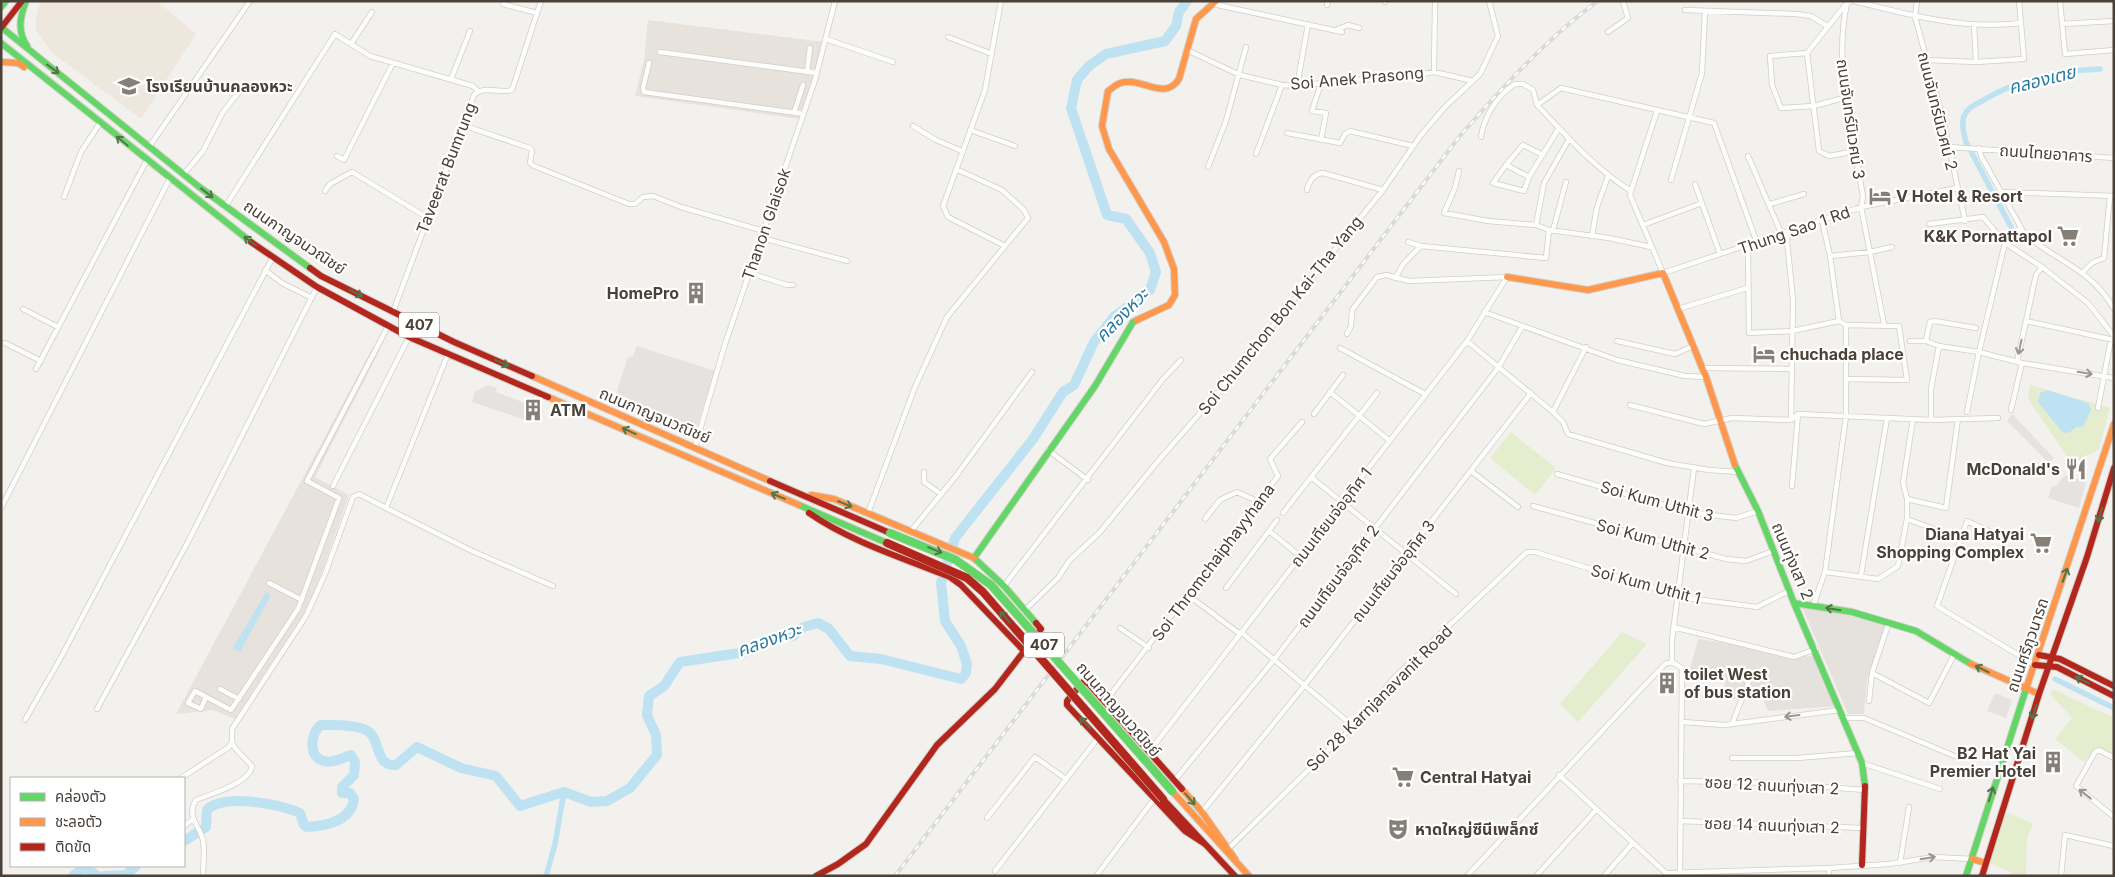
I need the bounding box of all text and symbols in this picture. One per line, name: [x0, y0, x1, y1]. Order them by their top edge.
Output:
street label: ถนนจันทร์นิเวศน์ 2: [1914, 50, 1962, 172]
street label: ถนนจันทร์นิเวศน์ 3: [1833, 57, 1869, 181]
water label: คลองเตย: [2006, 61, 2079, 98]
street label: Soi Anek Prasong: [1289, 62, 1425, 94]
one-way arrow: [46, 64, 59, 75]
school or university icon: โรงเรียนบ้านคลองหวะ: [116, 73, 142, 99]
place label: โรงเรียนบ้านคลองหวะ: [146, 76, 293, 96]
street label: Taveerat Bumrung: [412, 100, 480, 236]
one-way arrow: [116, 135, 129, 146]
street label: ถนนไทยอาคาร: [1999, 140, 2093, 166]
street label: Thanon Glaisok: [737, 165, 795, 283]
hotel icon: V Hotel & Resort: [1867, 183, 1893, 209]
place label: V Hotel & Resort: [1896, 186, 2023, 206]
one-way arrow: [200, 187, 213, 198]
street label: ถนนกาญจนวณิชย์: [240, 195, 350, 279]
street label: Thung Sao 1 Rd: [1735, 201, 1853, 259]
street label: Soi Chumchon Bon Kai-Tha Yang: [1194, 212, 1366, 418]
supermarket icon: K&K Pornattapol: [2055, 223, 2081, 249]
place label: K&K Pornattapol: [1924, 226, 2052, 246]
one-way arrow: [243, 236, 257, 246]
building icon: HomePro: [683, 280, 709, 306]
water label: คลองหวะ: [1091, 282, 1154, 346]
place label: HomePro: [607, 283, 679, 303]
one-way arrow: [348, 288, 363, 298]
road number: 407: [399, 312, 439, 338]
one-way arrow: [2015, 338, 2024, 354]
hotel icon: chuchada place: [1751, 341, 1777, 367]
place label: chuchada place: [1780, 344, 1904, 364]
one-way arrow: [494, 359, 509, 368]
one-way arrow: [2077, 368, 2093, 378]
street label: ถนนกาญจนวณิชย์: [596, 383, 714, 447]
building icon: ATM: [520, 397, 546, 423]
place label: ATM: [550, 400, 586, 420]
one-way arrow: [622, 426, 637, 436]
restaurant icon: McDonald's: [2063, 456, 2089, 482]
place label: McDonald's: [1966, 459, 2060, 479]
street label: ถนนเทียนจ่ออุทิศ 1: [1286, 463, 1376, 571]
street label: Soi Kum Uthit 3: [1598, 476, 1716, 526]
street label: Soi Thromchaiphayyhana: [1147, 479, 1279, 645]
one-way arrow: [771, 490, 786, 500]
one-way arrow: [837, 499, 852, 509]
one-way arrow: [2094, 507, 2104, 523]
street label: Soi Kum Uthit 2: [1594, 514, 1712, 564]
street label: ถนนเทียนจ่ออุทิศ 3: [1347, 516, 1439, 626]
street label: ถนนทุ่งเสา 2: [1768, 519, 1818, 603]
street label: ถนนเทียนจ่ออุทิศ 2: [1293, 520, 1383, 632]
place label: Diana Hatyai Shopping Complex: [1876, 524, 2024, 562]
supermarket icon: Diana Hatyai Shopping Complex: [2028, 530, 2054, 556]
one-way arrow: [927, 546, 942, 555]
street label: Soi Kum Uthit 1: [1589, 560, 1703, 608]
one-way arrow: [2061, 568, 2070, 584]
street label: ถนนศรีภูวนารถ: [2002, 595, 2052, 695]
one-way arrow: [1825, 604, 1841, 614]
one-way arrow: [1000, 611, 1011, 624]
water label: คลองหวะ: [734, 618, 806, 661]
street label: Soi 28 Karnjanavanit Road: [1302, 621, 1456, 775]
road number: 407: [1024, 632, 1064, 658]
street label: ถนนกาญจนวณิชย์: [1072, 658, 1166, 761]
place label: toilet West of bus station: [1684, 664, 1791, 702]
one-way arrow: [1975, 664, 1990, 673]
building icon: toilet West of bus station: [1654, 670, 1680, 696]
one-way arrow: [2075, 675, 2090, 684]
one-way arrow: [2028, 703, 2038, 719]
one-way arrow: [1784, 711, 1800, 721]
one-way arrow: [1079, 717, 1091, 729]
place label: B2 Hat Yai Premier Hotel: [1930, 743, 2036, 781]
building icon: B2 Hat Yai Premier Hotel: [2040, 749, 2066, 775]
supermarket icon: Central Hatyai: [1390, 764, 1416, 790]
place label: Central Hatyai: [1420, 767, 1531, 787]
street label: ซอย 12 ถนนทุ่งเสา 2: [1704, 771, 1840, 799]
legend: [10, 777, 185, 867]
text: คล่องตัว: [55, 787, 106, 806]
one-way arrow: [1987, 787, 1997, 803]
one-way arrow: [2078, 789, 2091, 800]
one-way arrow: [1184, 792, 1195, 805]
text: ชะลอตัว: [55, 812, 102, 831]
street label: ซอย 14 ถนนทุ่งเสา 2: [1704, 813, 1840, 837]
theatre icon: หาดใหญ่ซีนีเพล็กซ์: [1385, 816, 1411, 842]
place label: หาดใหญ่ซีนีเพล็กซ์: [1415, 819, 1539, 839]
text: ติดขัด: [55, 837, 91, 856]
one-way arrow: [1920, 852, 1936, 862]

